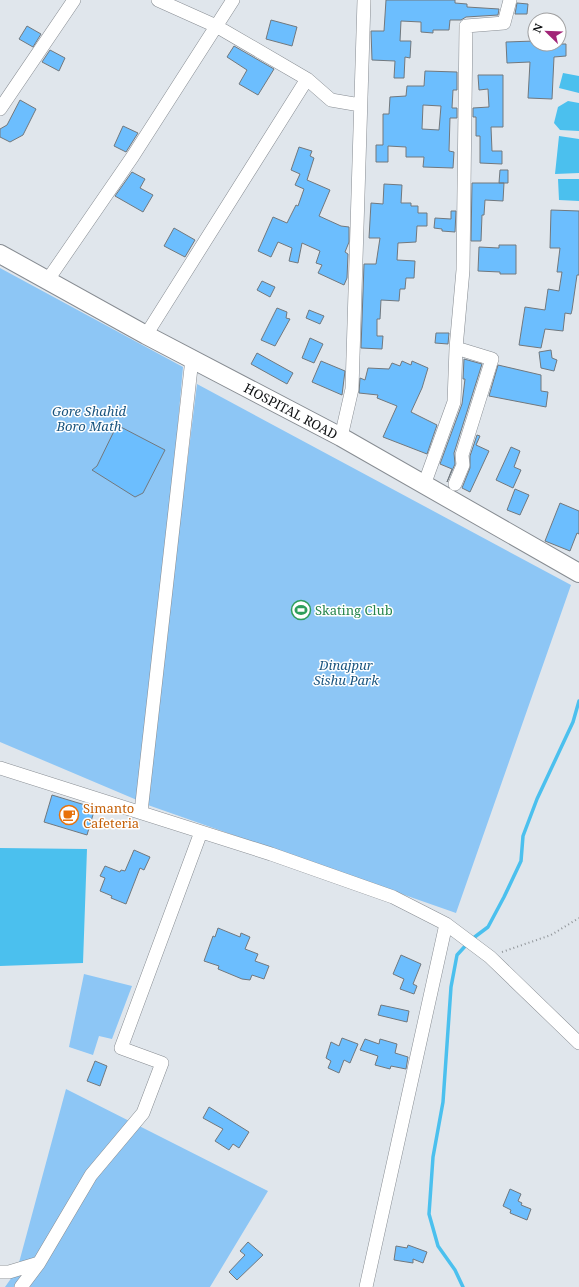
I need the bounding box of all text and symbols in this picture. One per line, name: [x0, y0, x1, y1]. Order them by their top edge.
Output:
north arrow: [527, 12, 567, 52]
text: N: [529, 21, 546, 35]
street label: HOSPITAL ROAD: [241, 379, 341, 443]
park label: Gore Shahid Boro Math: [52, 402, 126, 435]
sports icon: Skating Club: [290, 599, 312, 621]
place label: Skating Club: [315, 601, 393, 619]
park label: Dinajpur Sishu Park: [313, 656, 379, 689]
place label: Simanto Cafeteria: [83, 799, 139, 832]
cafe icon: Simanto Cafeteria: [58, 804, 80, 826]

